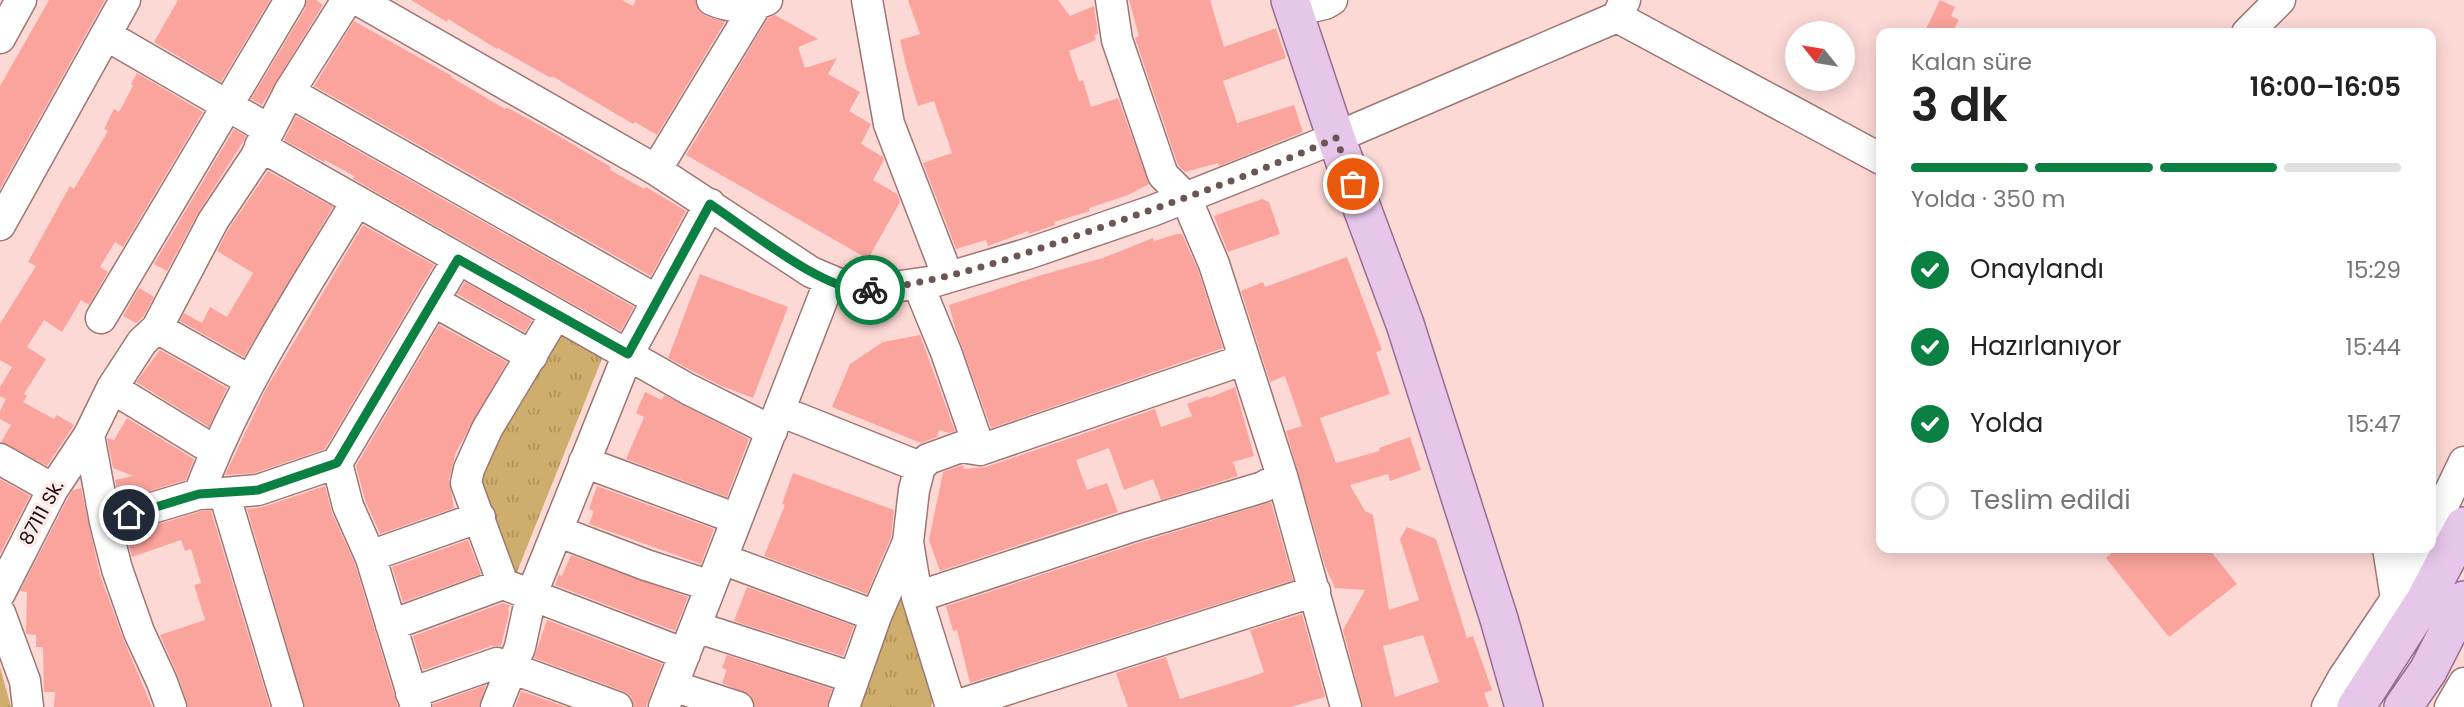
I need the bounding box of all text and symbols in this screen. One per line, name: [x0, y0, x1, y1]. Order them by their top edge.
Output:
north arrow: [1785, 21, 1855, 91]
map controls: [1785, 21, 1855, 91]
text: Kalan süre: [1911, 46, 2032, 78]
text: 16:00–16:05: [2250, 69, 2401, 105]
text: 3 dk: [1911, 73, 2008, 137]
pin: [1323, 154, 1383, 214]
icon: bag: [1334, 165, 1372, 203]
text: Yolda · 350 m: [1911, 183, 2065, 215]
icon: check: [1911, 251, 1949, 289]
text: Onaylandı: [1970, 251, 2104, 287]
text: 15:29: [2347, 254, 2401, 286]
courier: [835, 255, 905, 325]
icon: bike: [851, 271, 889, 309]
icon: check: [1911, 328, 1949, 366]
text: Hazırlanıyor: [1970, 328, 2121, 364]
text: 15:44: [2345, 331, 2401, 363]
icon: check: [1911, 405, 1949, 443]
text: Yolda: [1970, 405, 2043, 441]
text: 15:47: [2347, 408, 2401, 440]
street label: 87111 Sk.: [13, 475, 70, 550]
text: Teslim edildi: [1970, 482, 2131, 518]
pin: [99, 485, 159, 545]
icon: home: [110, 496, 148, 534]

